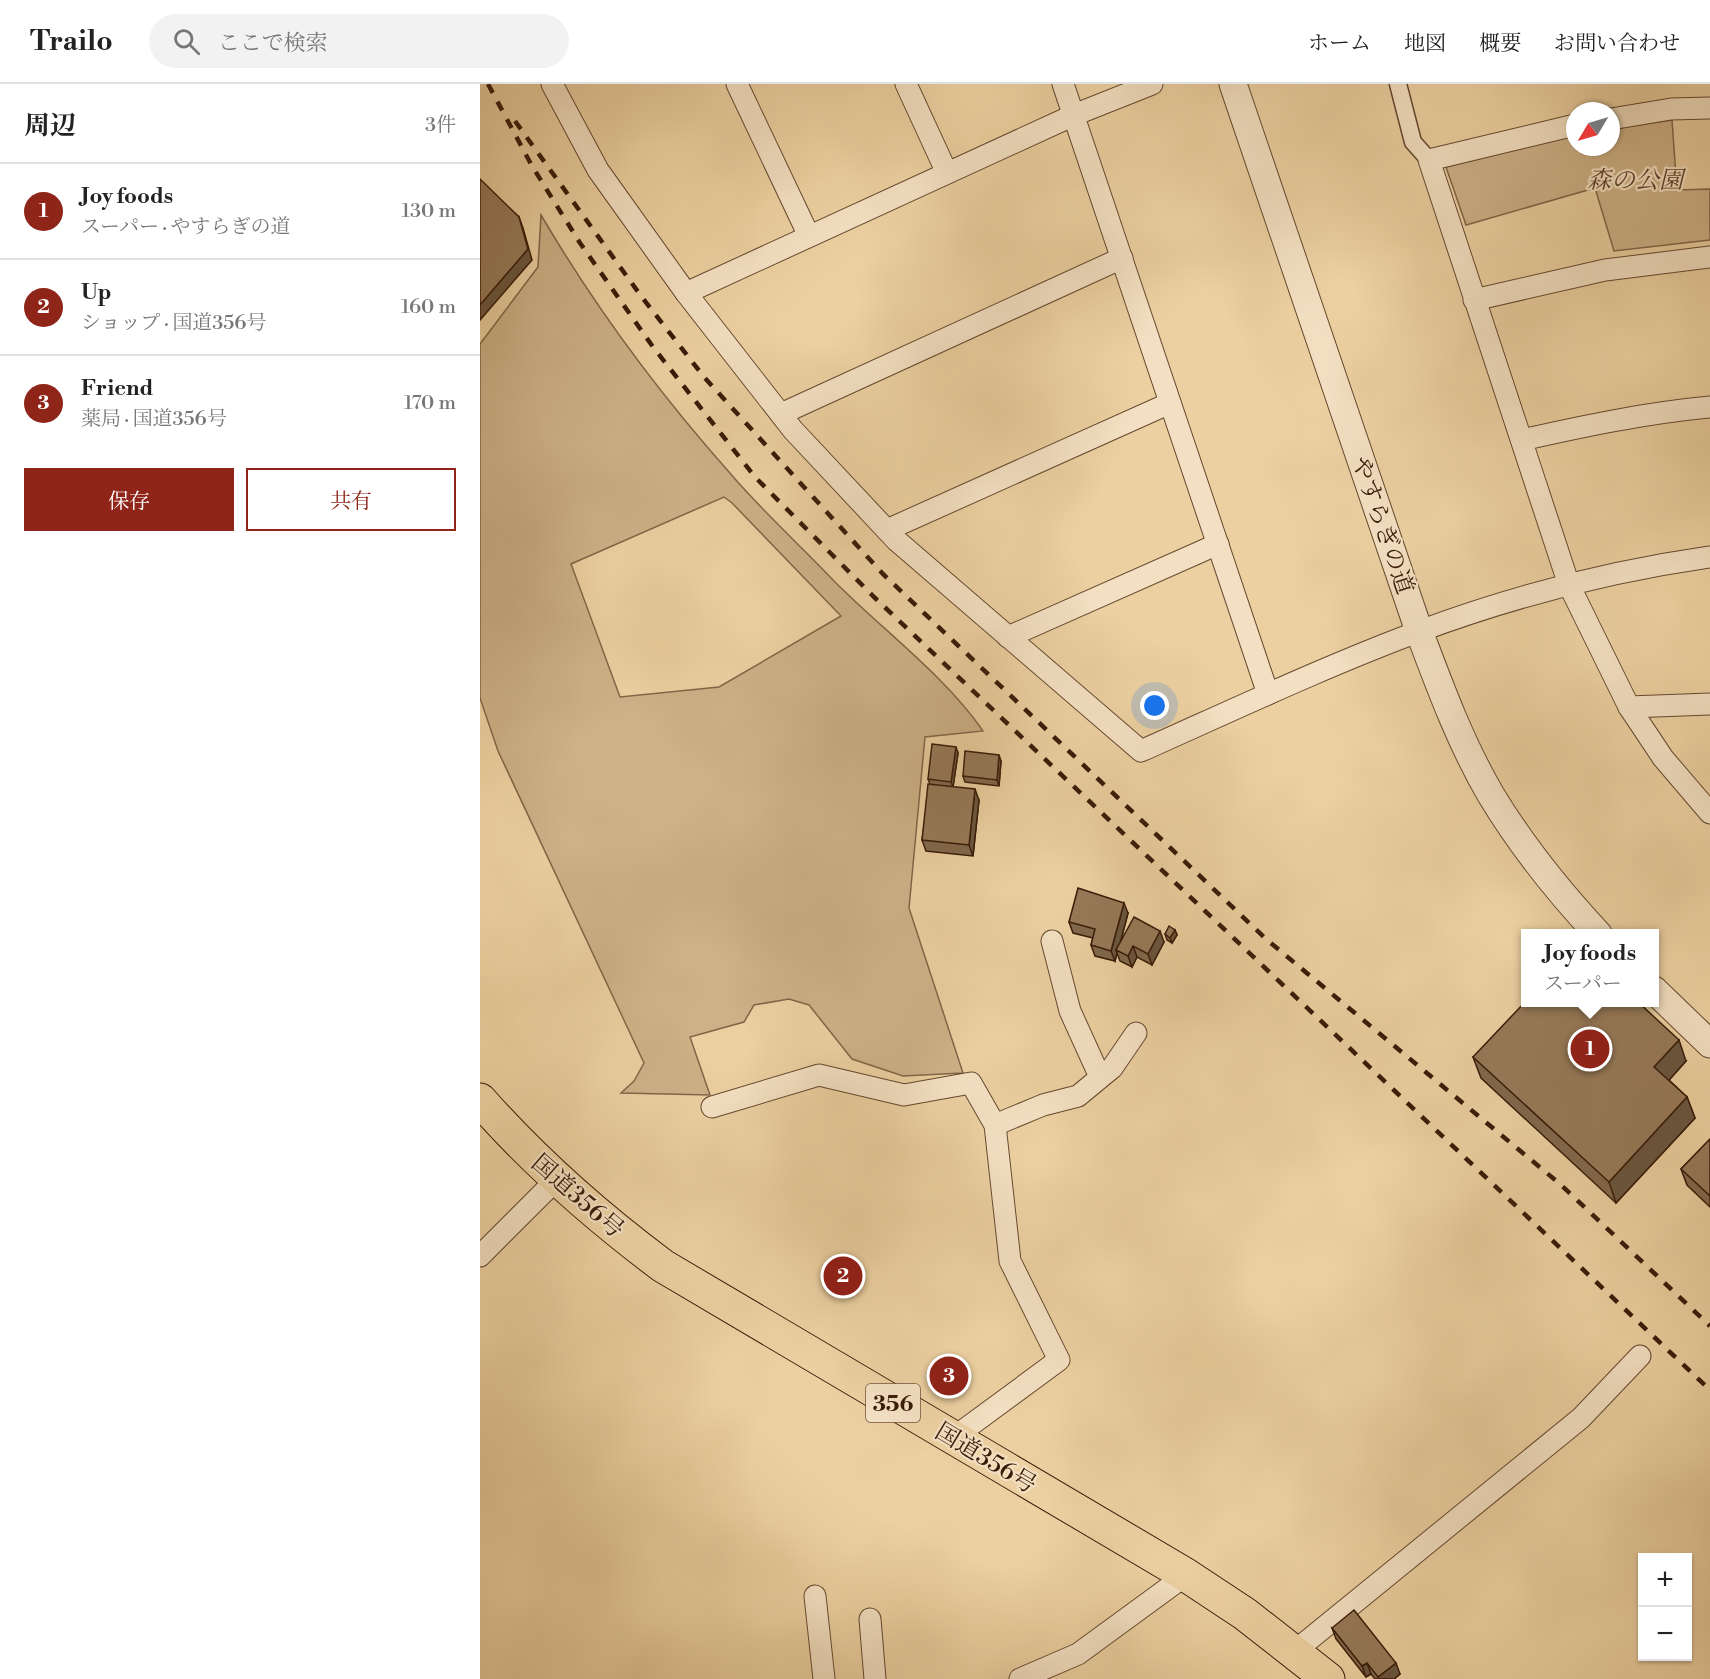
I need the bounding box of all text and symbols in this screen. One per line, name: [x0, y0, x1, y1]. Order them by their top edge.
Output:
search box: [149, 14, 569, 68]
text: Trailo: [30, 24, 113, 59]
icon: search: [170, 25, 203, 58]
text: ここで検索: [218, 30, 328, 57]
text: ホーム: [1308, 31, 1371, 57]
text: 地図: [1404, 31, 1446, 57]
text: 概要: [1479, 31, 1521, 57]
text: お問い合わせ: [1554, 31, 1680, 57]
north arrow: [1566, 102, 1620, 156]
text: 周辺: [24, 110, 76, 142]
text: 3件: [425, 113, 456, 138]
park label: 森の公園: [1587, 166, 1687, 196]
text: Joy foods: [81, 183, 173, 210]
text: 1: [39, 199, 48, 224]
text: 130 m: [401, 199, 456, 224]
text: スーパー · やすらぎの道: [81, 215, 291, 240]
text: Up: [81, 279, 111, 306]
text: 2: [37, 295, 50, 320]
text: 160 m: [401, 295, 456, 320]
text: ショップ · 国道356号: [81, 311, 266, 336]
text: Friend: [81, 375, 153, 402]
text: 3: [37, 391, 50, 416]
text: 170 m: [404, 391, 456, 416]
text: 薬局 · 国道356号: [81, 407, 227, 432]
street label: やすらぎの道: [1344, 452, 1420, 598]
button: 保存: [24, 468, 234, 531]
button: 共有: [246, 468, 456, 531]
your location: [1140, 691, 1169, 720]
popup: [1521, 929, 1659, 1007]
text: Joy foods: [1544, 940, 1636, 967]
text: スーパー: [1544, 972, 1622, 997]
pin: 1: [1570, 1026, 1610, 1072]
street label: 国道356号: [525, 1148, 630, 1245]
pin: 2: [824, 1254, 862, 1298]
pin: 3: [930, 1354, 968, 1398]
road number: 356: [866, 1384, 920, 1422]
street label: 国道356号: [929, 1417, 1042, 1501]
map controls: [1638, 1553, 1692, 1661]
button: +: [1638, 1553, 1692, 1607]
button: −: [1638, 1607, 1692, 1661]

